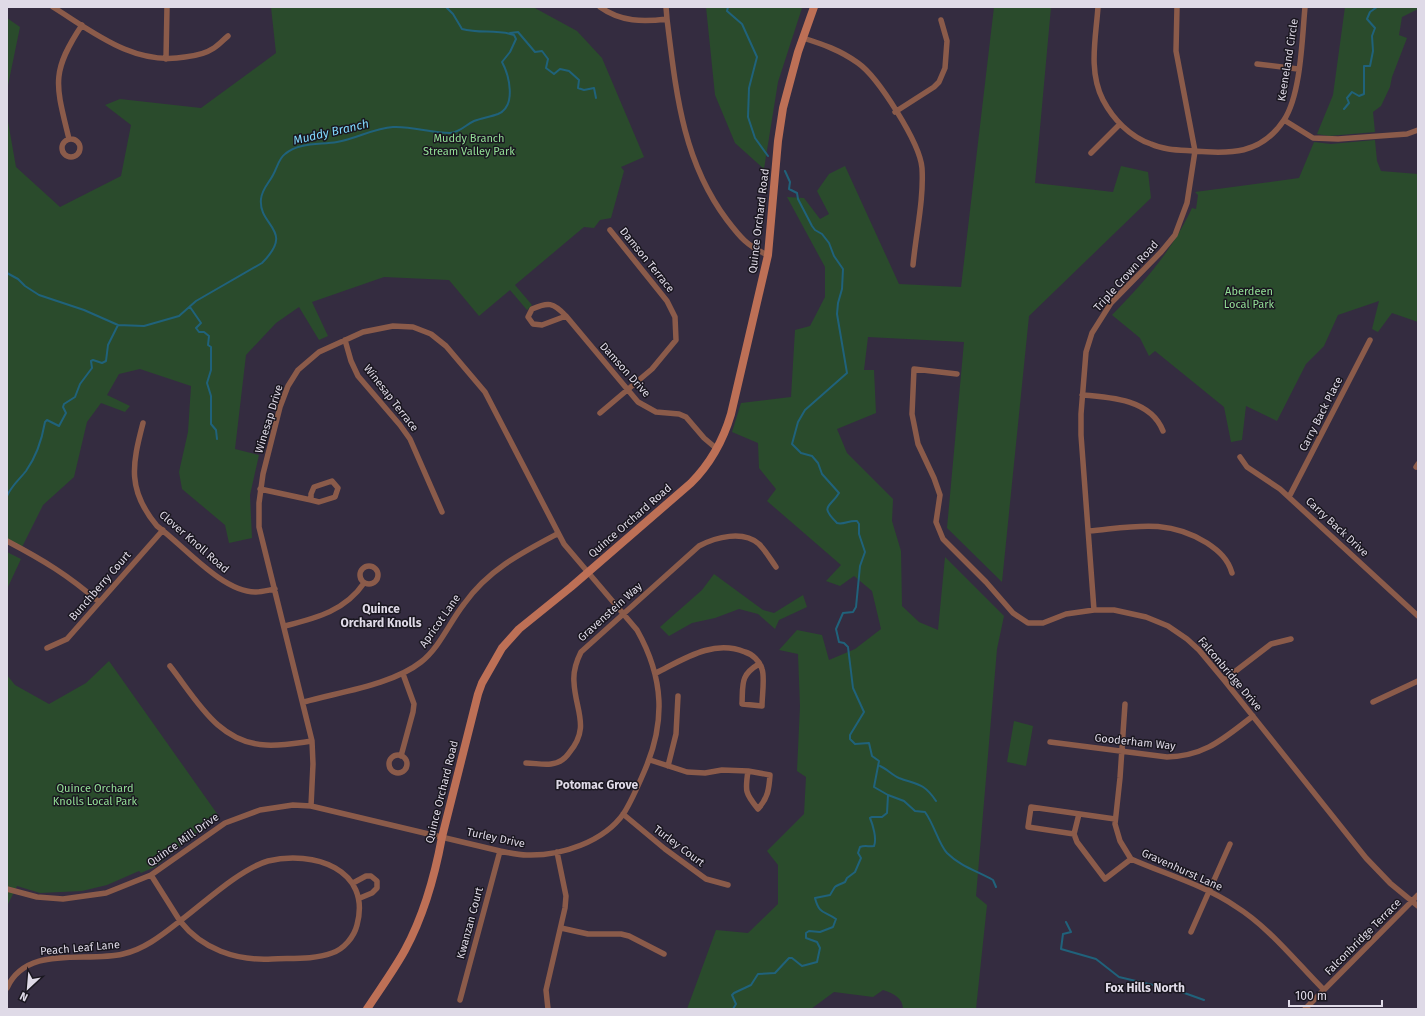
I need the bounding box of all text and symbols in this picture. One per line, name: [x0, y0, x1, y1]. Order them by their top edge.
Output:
street label: Keeneland Circle: [1275, 18, 1301, 102]
water label: Muddy Branch: [292, 117, 370, 147]
park label: Muddy Branch Stream Valley Park: [423, 132, 515, 158]
street label: Quince Orchard Road: [746, 168, 772, 274]
street label: Damson Terrace: [617, 225, 677, 295]
street label: Triple Crown Road: [1091, 238, 1161, 314]
park label: Aberdeen Local Park: [1224, 285, 1275, 311]
street label: Damson Drive: [597, 340, 653, 400]
street label: Winesap Terrace: [361, 362, 421, 434]
street label: Carry Back Place: [1297, 375, 1345, 453]
street label: Winesap Drive: [252, 383, 286, 455]
street label: Quince Orchard Road: [586, 481, 674, 561]
street label: Carry Back Drive: [1303, 495, 1371, 559]
street label: Clover Knoll Road: [156, 508, 232, 576]
street label: Bunchberry Court: [66, 549, 134, 623]
street label: Gravenstein Way: [575, 579, 645, 644]
street label: Apricot Lane: [417, 592, 463, 650]
district label: Quince Orchard Knolls: [341, 602, 422, 630]
street label: Falconbridge Drive: [1195, 634, 1265, 714]
street label: Gooderham Way: [1094, 731, 1177, 753]
street label: Quince Orchard Road: [423, 739, 461, 845]
district label: Potomac Grove: [556, 778, 639, 792]
park label: Quince Orchard Knolls Local Park: [53, 782, 138, 808]
street label: Quince Mill Drive: [145, 810, 221, 870]
street label: Turley Court: [651, 823, 707, 869]
street label: Turley Drive: [466, 825, 526, 851]
street label: Gravenhurst Lane: [1140, 846, 1224, 894]
street label: Kwanzan Court: [454, 886, 486, 960]
street label: Falconbridge Terrace: [1322, 896, 1404, 978]
street label: Peach Leaf Lane: [40, 938, 120, 958]
north arrow: [8, 968, 48, 1008]
district label: Fox Hills North: [1105, 981, 1185, 995]
scale bar: [1289, 982, 1382, 1008]
text: N: [18, 989, 30, 1004]
text: 100 m: [1295, 989, 1327, 1003]

